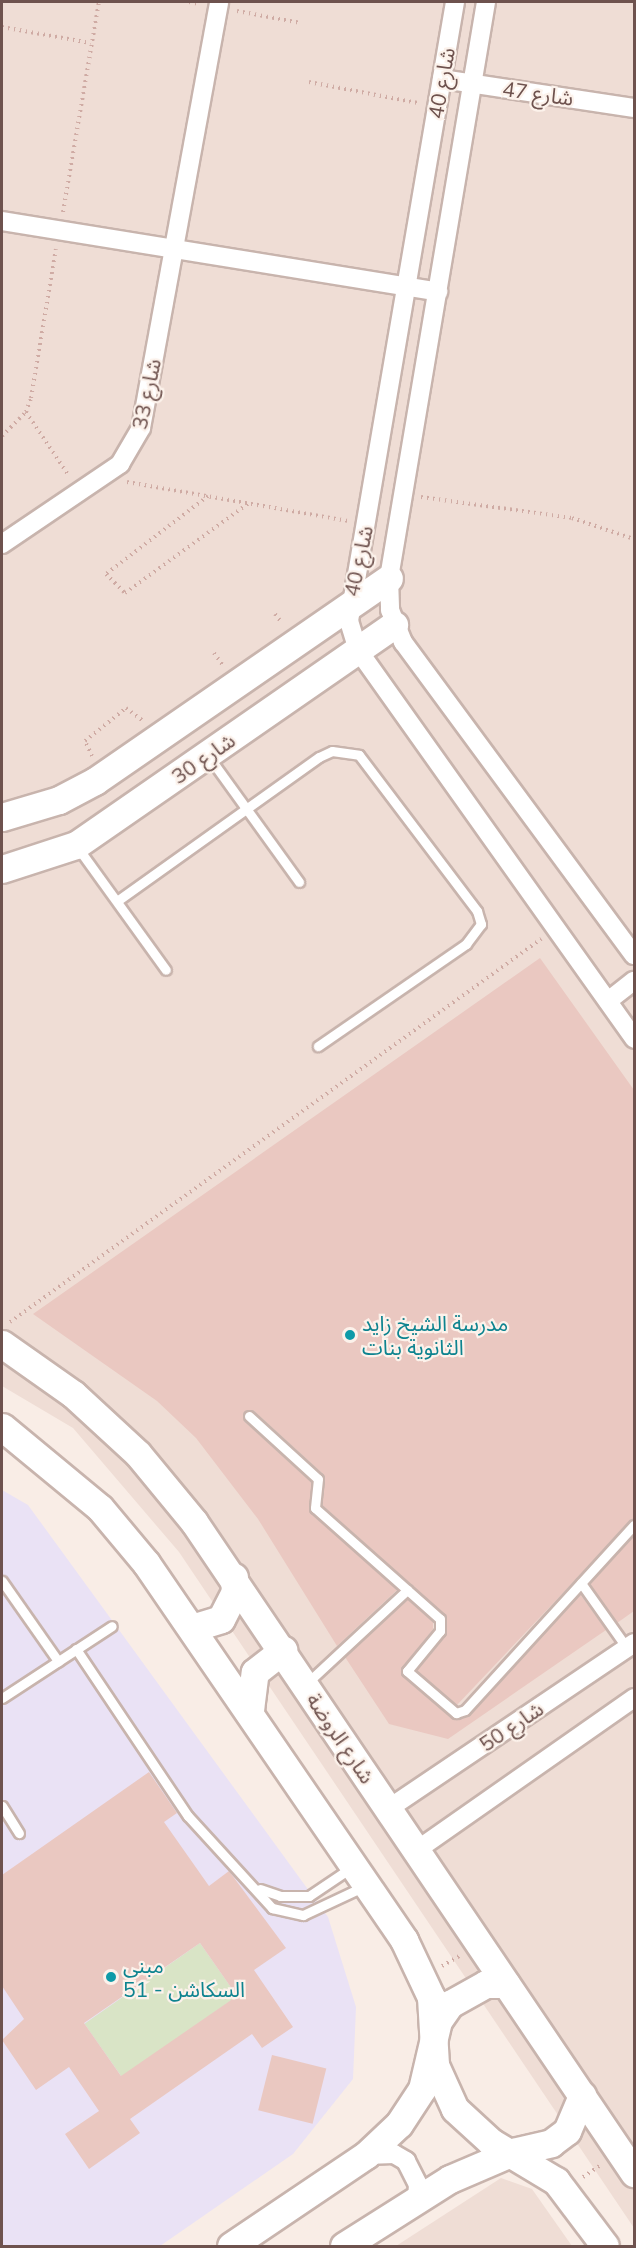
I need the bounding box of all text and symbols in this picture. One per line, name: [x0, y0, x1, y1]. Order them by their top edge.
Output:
street label: شارع 40: [422, 46, 460, 120]
street label: شارع 47: [501, 76, 575, 110]
street label: شارع 33: [126, 356, 166, 432]
street label: شارع 40: [338, 523, 378, 599]
street label: شارع 30: [166, 727, 240, 789]
place label: مدرسة الشيخ زايد الثانوية بنات: [362, 1310, 508, 1360]
marker: مدرسة الشيخ زايد الثانوية بنات: [343, 1328, 357, 1342]
street label: شارع الروضة: [302, 1688, 380, 1788]
street label: شارع 50: [474, 1696, 548, 1756]
place label: مبنى السكاشن - 51: [123, 1952, 245, 2002]
marker: مبنى السكاشن - 51: [104, 1970, 118, 1984]

